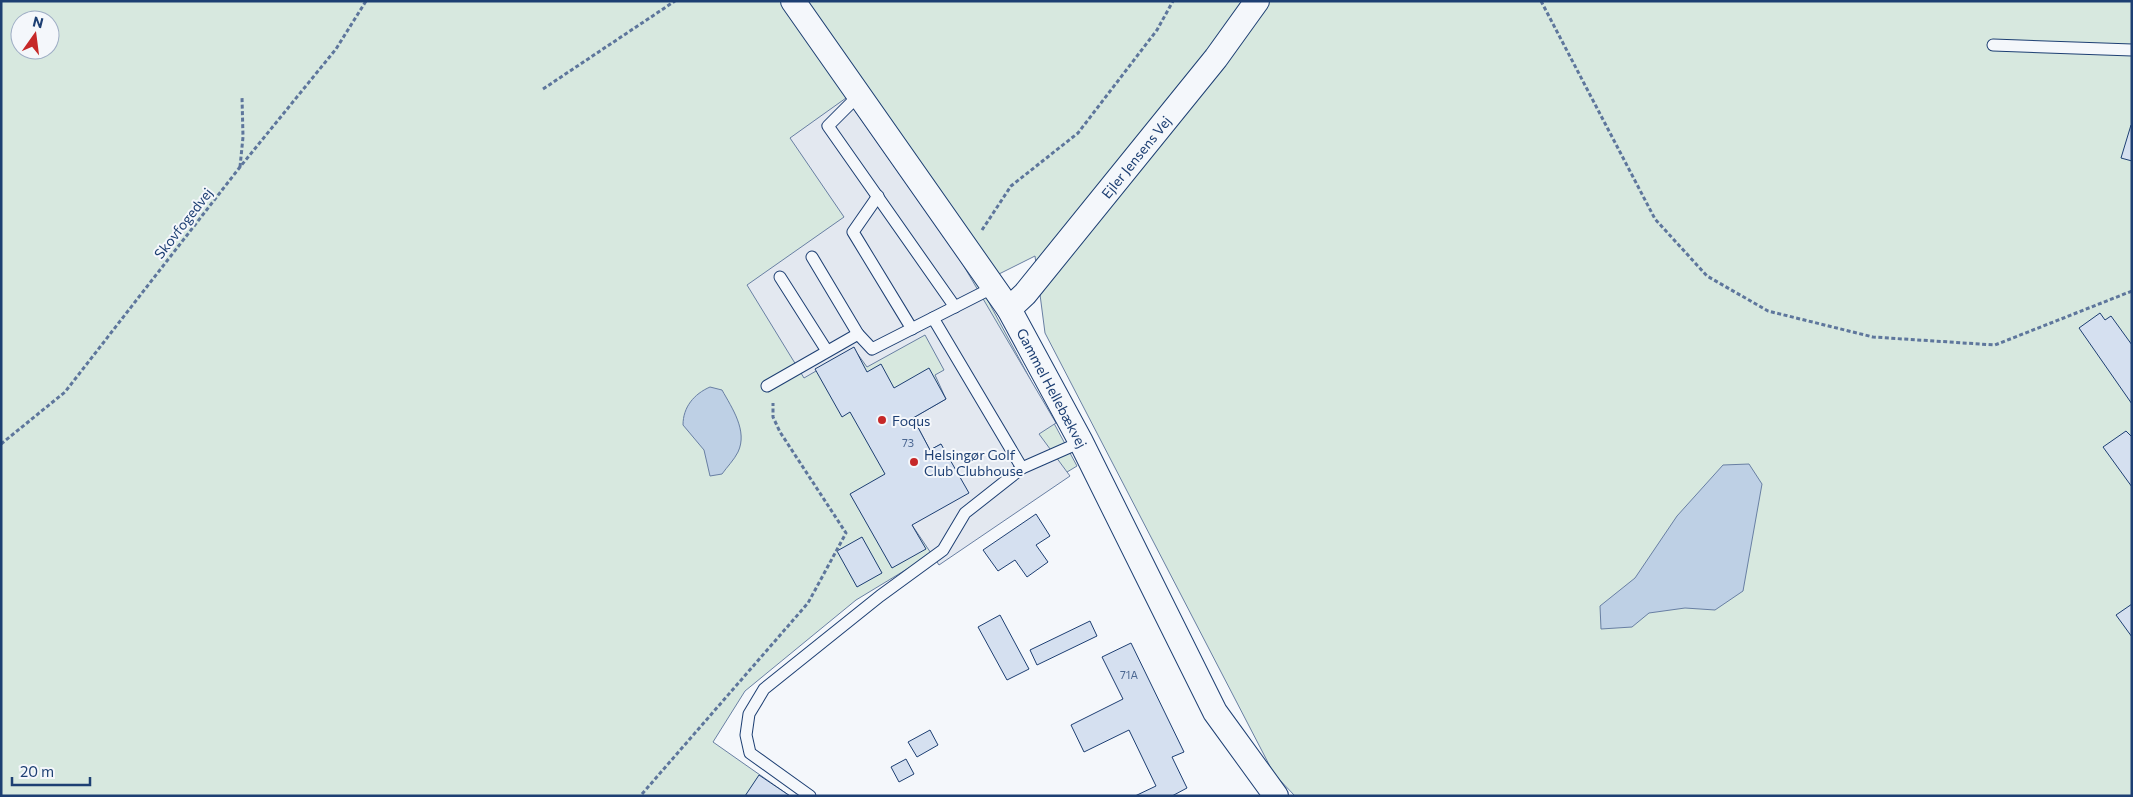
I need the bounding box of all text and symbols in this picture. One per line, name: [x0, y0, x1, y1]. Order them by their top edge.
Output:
north arrow: [10, 10, 60, 60]
text: N: [31, 12, 45, 31]
street label: Ejler Jensens Vej: [1098, 112, 1174, 202]
street label: Skovfogedvej: [150, 184, 216, 262]
street label: Gammel Hellebækvej: [1013, 325, 1091, 451]
place label: Foqus: [892, 412, 930, 429]
marker: Foqus: [876, 414, 888, 426]
house number: 73: [902, 436, 914, 449]
place label: Helsingør Golf Club Clubhouse: [924, 446, 1023, 479]
marker: Helsingør Golf Club Clubhouse: [908, 456, 920, 468]
house number: 71A: [1120, 668, 1138, 681]
scale bar: [12, 754, 90, 786]
text: 20 m: [20, 762, 54, 780]

